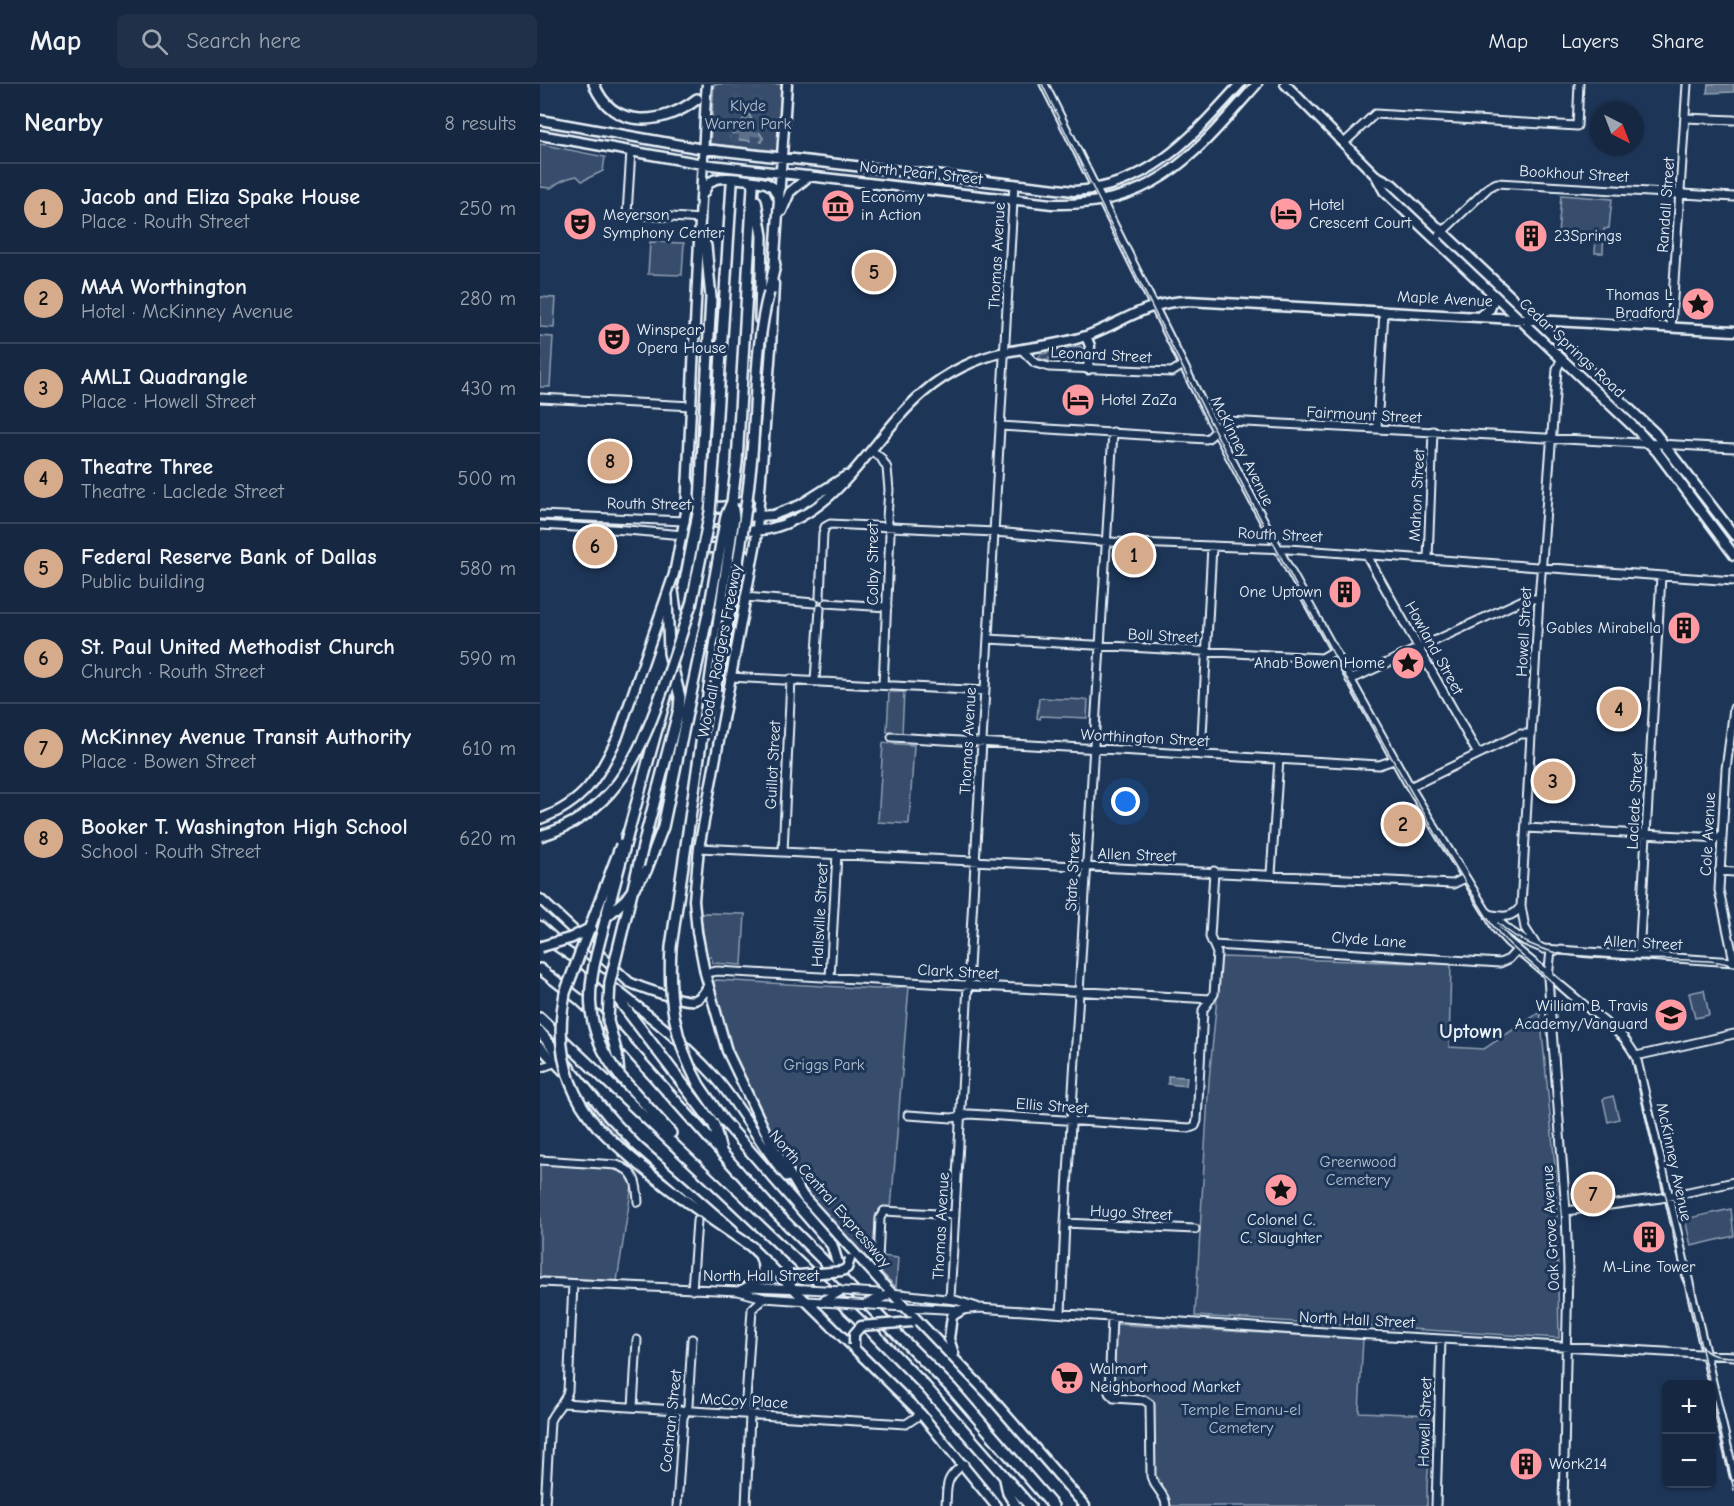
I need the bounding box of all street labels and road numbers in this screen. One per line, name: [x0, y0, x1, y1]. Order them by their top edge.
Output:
street label: Randall Street: [1654, 156, 1678, 253]
street label: North Pearl Street: [859, 158, 984, 188]
street label: Bookhout Street: [1519, 162, 1630, 186]
street label: Thomas Avenue: [985, 202, 1009, 310]
street label: Maple Avenue: [1397, 288, 1493, 310]
street label: Cedar Springs Road: [1516, 295, 1628, 401]
street label: Leonard Street: [1050, 343, 1152, 367]
street label: McKinney Avenue: [1207, 393, 1277, 509]
street label: Fairmount Street: [1306, 403, 1422, 427]
street label: Mahon Street: [1406, 448, 1428, 542]
street label: Routh Street: [607, 494, 692, 514]
street label: Colby Street: [864, 522, 882, 605]
street label: Routh Street: [1237, 524, 1323, 546]
street label: Woodall Rodgers Freeway: [694, 562, 746, 739]
street label: Howell Street: [1513, 586, 1535, 677]
street label: Howland Street: [1401, 598, 1467, 698]
street label: Boll Street: [1127, 625, 1199, 647]
street label: Thomas Avenue: [956, 687, 980, 795]
street label: Guillot Street: [762, 720, 784, 810]
street label: Worthington Street: [1080, 726, 1210, 750]
street label: Laclede Street: [1623, 752, 1647, 850]
street label: Cole Avenue: [1697, 792, 1719, 876]
street label: State Street: [1062, 832, 1084, 912]
street label: Allen Street: [1097, 845, 1177, 865]
street label: Hallsville Street: [808, 862, 832, 968]
street label: Clyde Lane: [1331, 928, 1407, 952]
street label: Allen Street: [1603, 932, 1683, 954]
street label: Clark Street: [917, 961, 999, 983]
street label: Ellis Street: [1015, 1094, 1089, 1118]
street label: McKinney Avenue: [1653, 1101, 1695, 1223]
street label: North Central Expressway: [765, 1127, 895, 1272]
street label: Oak Grove Avenue: [1539, 1165, 1563, 1291]
street label: Thomas Avenue: [929, 1172, 953, 1280]
street label: Hugo Street: [1090, 1202, 1173, 1224]
street label: North Hall Street: [703, 1267, 819, 1285]
street label: North Hall Street: [1299, 1308, 1416, 1332]
street label: Cochran Street: [657, 1368, 685, 1473]
street label: Howell Street: [1414, 1376, 1436, 1467]
street label: McCoy Place: [699, 1390, 789, 1412]

